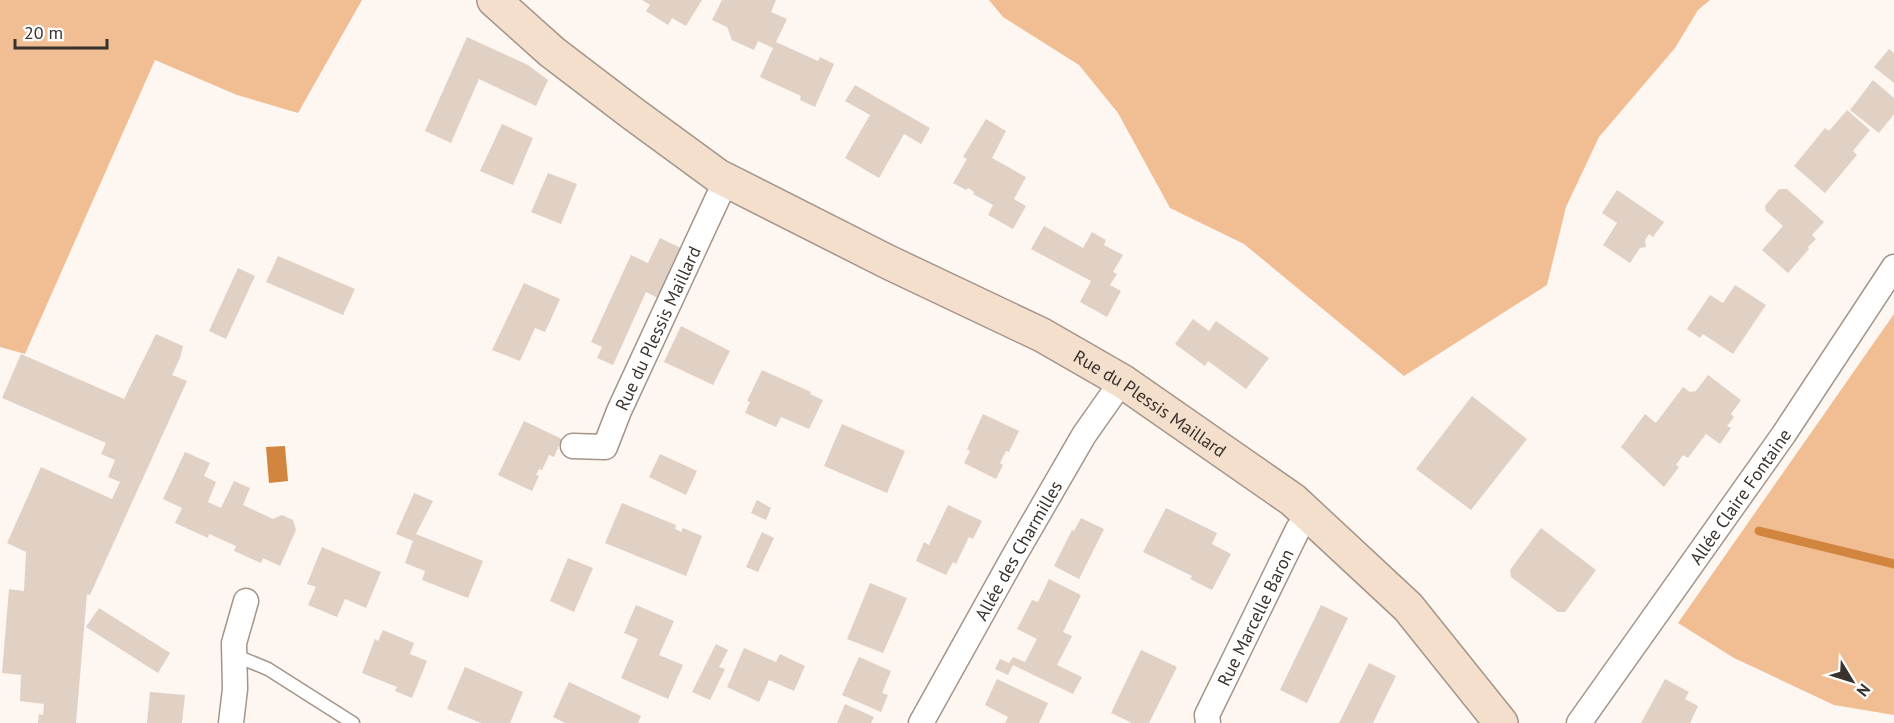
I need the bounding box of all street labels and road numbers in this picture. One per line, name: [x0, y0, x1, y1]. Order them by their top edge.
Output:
street label: Rue du Plessis Maillard: [609, 242, 705, 414]
street label: Rue du Plessis Maillard: [1070, 344, 1231, 462]
street label: Allée Claire Fontaine: [1684, 424, 1796, 569]
street label: Allée des Charmilles: [969, 476, 1067, 624]
street label: Rue Marcelle Baron: [1212, 545, 1298, 690]

